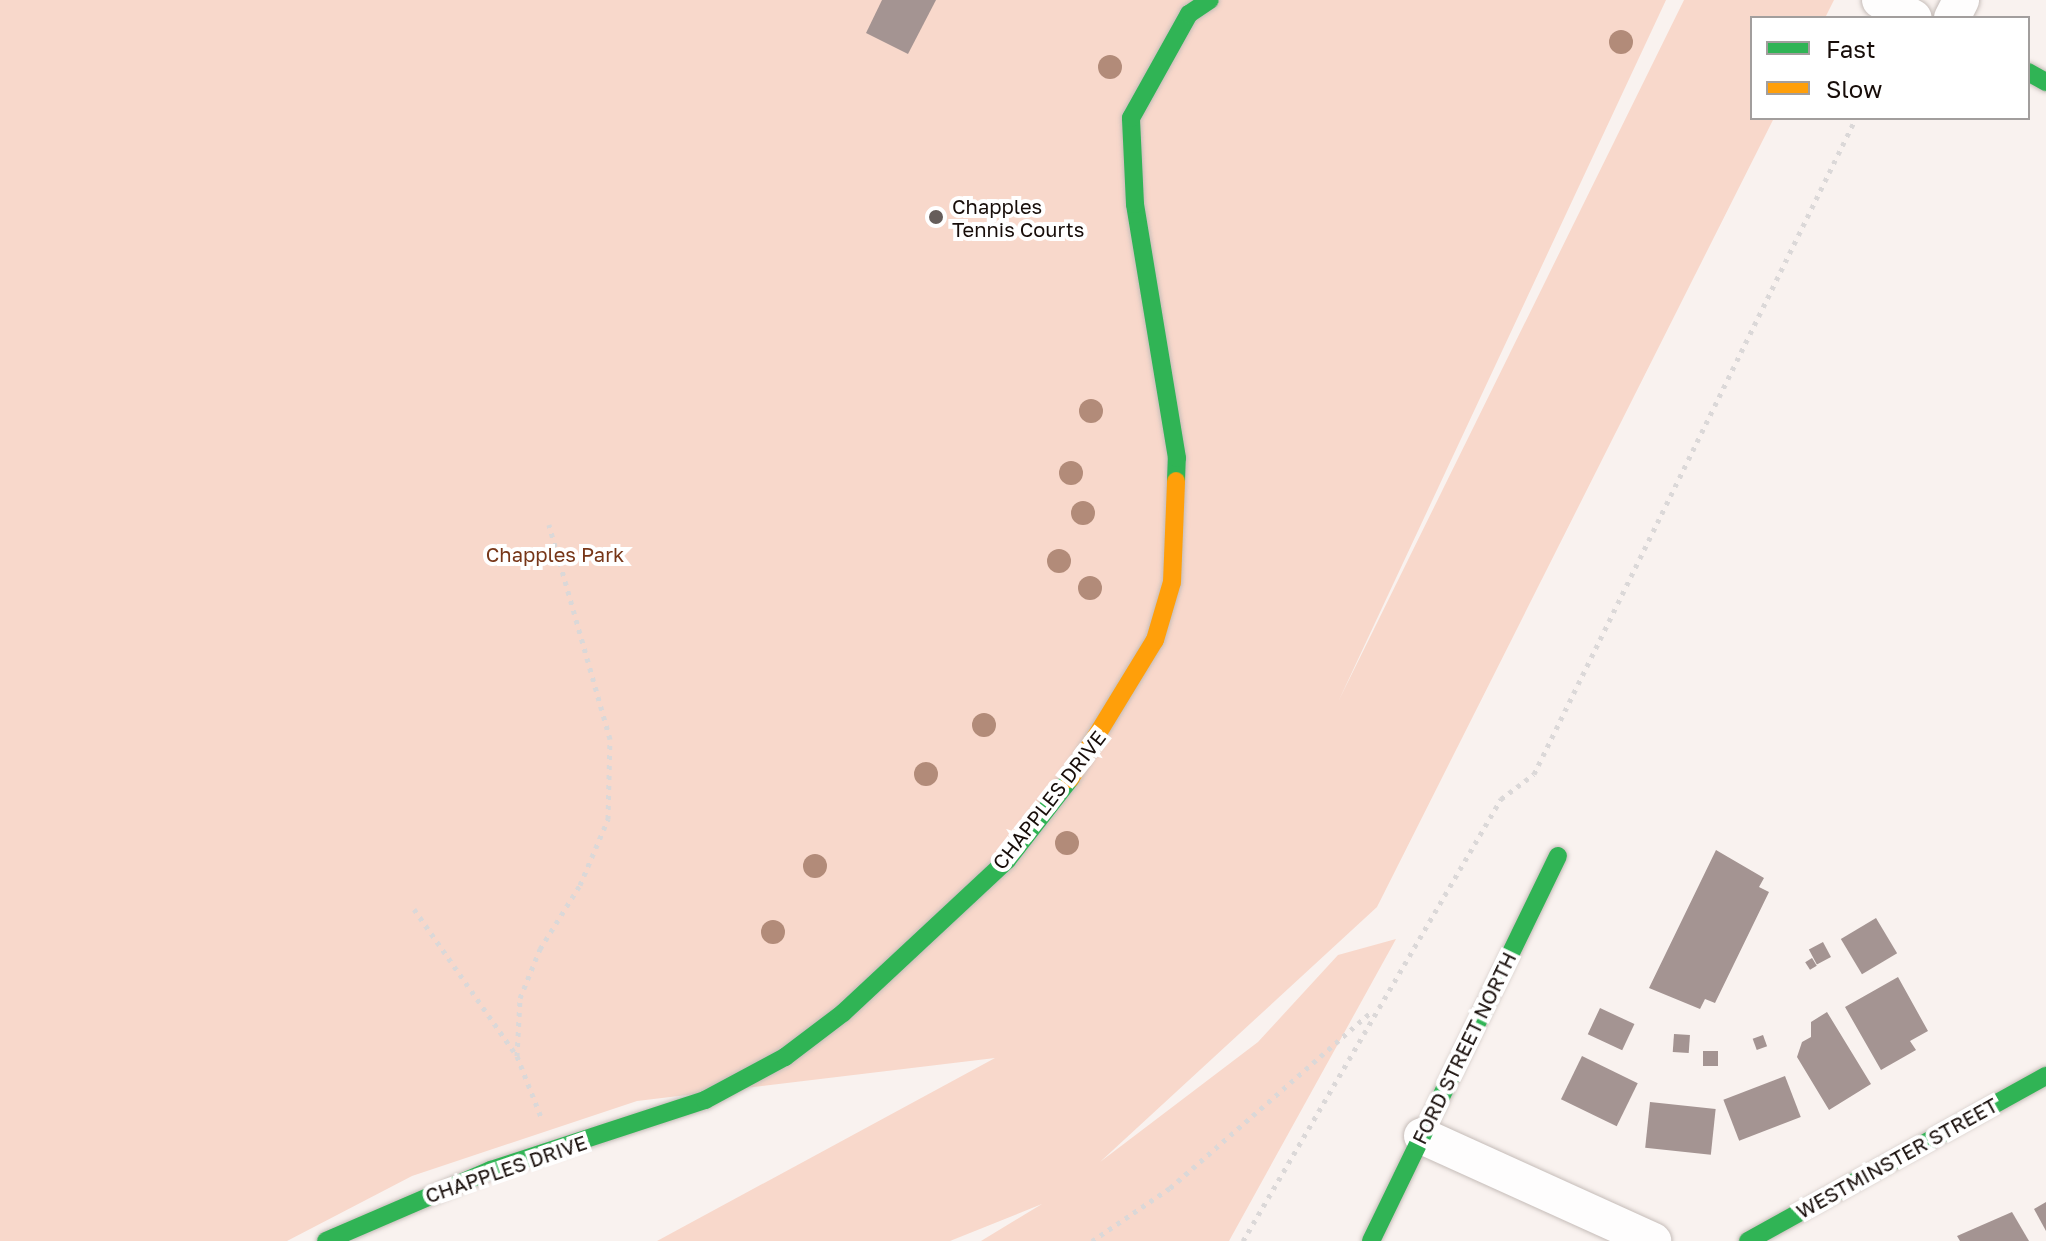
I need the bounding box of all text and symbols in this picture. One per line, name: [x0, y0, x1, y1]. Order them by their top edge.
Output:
legend: [1750, 16, 2030, 120]
text: Fast: [1826, 34, 1876, 63]
text: Slow: [1826, 74, 1882, 103]
place label: Chapples Tennis Courts: [952, 194, 1084, 241]
marker: Chapples Tennis Courts: [927, 208, 945, 226]
park label: Chapples Park: [486, 542, 624, 566]
street label: CHAPPLES DRIVE: [987, 726, 1111, 874]
street label: FORD STREET NORTH: [1407, 948, 1521, 1148]
street label: WESTMINSTER STREET: [1792, 1093, 2002, 1223]
street label: CHAPPLES DRIVE: [422, 1130, 590, 1208]

